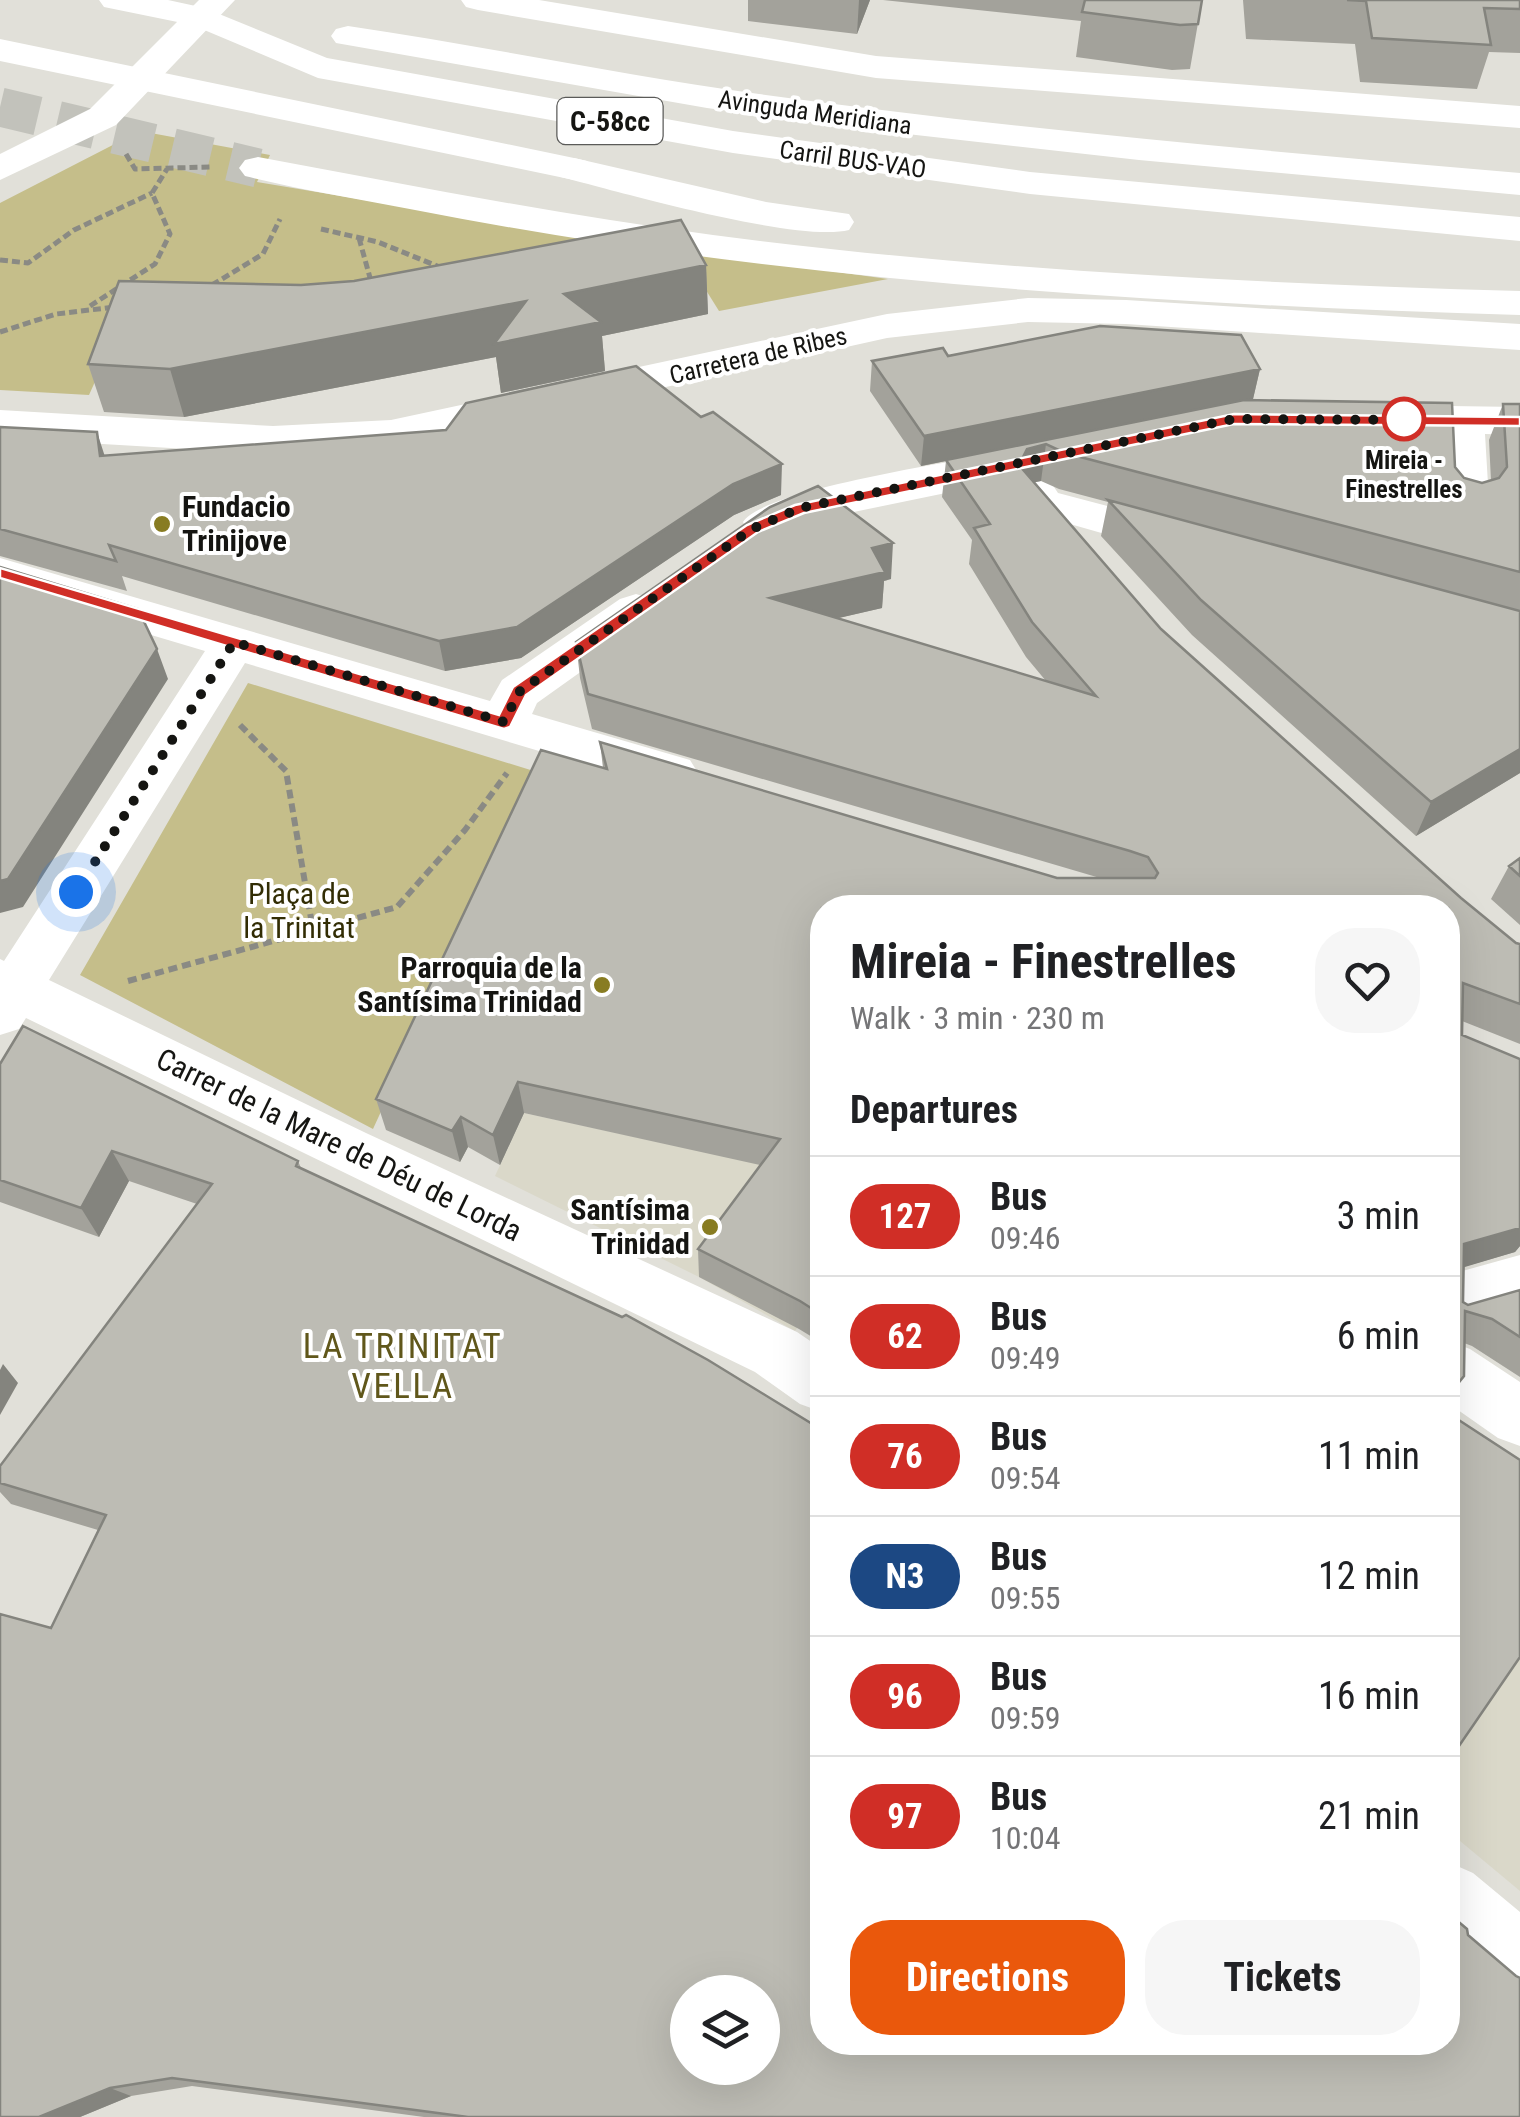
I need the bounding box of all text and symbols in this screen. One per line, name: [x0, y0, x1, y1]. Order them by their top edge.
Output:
street label: Avinguda Meridiana: [716, 85, 914, 140]
road number: C-58cc: [558, 98, 662, 144]
street label: Carril BUS-VAO: [778, 135, 928, 184]
street label: Carretera de Ribes: [667, 321, 850, 390]
marker: Mireia - Finestrelles: [1383, 398, 1425, 440]
place label: Mireia - Finestrelles: [1345, 446, 1463, 504]
place label: Fundacio Trinijove: [182, 489, 291, 558]
marker: Fundacio Trinijove: [151, 513, 173, 535]
your location: [51, 867, 101, 917]
park label: Plaça de la Trinitat: [243, 876, 355, 945]
button: heart: [1315, 928, 1420, 1033]
text: Mireia - Finestrelles: [850, 933, 1236, 990]
place label: Parroquia de la Santísima Trinidad: [357, 950, 582, 1019]
marker: Parroquia de la Santísima Trinidad: [591, 974, 613, 996]
text: Walk · 3 min · 230 m: [850, 999, 1105, 1037]
street label: Carrer de la Mare de Déu de Lorda: [151, 1041, 528, 1248]
text: Departures: [850, 1088, 1018, 1132]
text: Bus: [990, 1175, 1047, 1219]
place label: Santísima Trinidad: [570, 1192, 690, 1261]
text: 3 min: [1337, 1194, 1420, 1238]
text: 127: [878, 1196, 932, 1237]
marker: Santísima Trinidad: [699, 1216, 721, 1238]
text: 09:46: [990, 1219, 1061, 1257]
text: Bus: [990, 1295, 1047, 1339]
text: 6 min: [1337, 1314, 1420, 1358]
text: 62: [887, 1316, 923, 1357]
district label: LA TRINITAT VELLA: [303, 1326, 503, 1407]
text: 09:49: [990, 1339, 1061, 1377]
text: Bus: [990, 1415, 1047, 1459]
text: 11 min: [1318, 1434, 1420, 1478]
text: 76: [887, 1436, 923, 1477]
text: 09:54: [990, 1459, 1061, 1497]
text: Bus: [990, 1535, 1047, 1579]
text: 12 min: [1318, 1554, 1420, 1598]
text: N3: [885, 1556, 925, 1597]
text: 09:55: [990, 1579, 1061, 1617]
text: Bus: [990, 1655, 1047, 1699]
text: 16 min: [1318, 1674, 1420, 1718]
text: 96: [887, 1676, 923, 1717]
text: 09:59: [990, 1699, 1061, 1737]
text: Bus: [990, 1775, 1047, 1819]
text: 21 min: [1318, 1794, 1420, 1838]
text: 97: [887, 1796, 923, 1837]
text: 10:04: [990, 1819, 1061, 1857]
button: Directions: [850, 1920, 1125, 2035]
button: Tickets: [1145, 1920, 1420, 2035]
map controls: [670, 1975, 780, 2085]
button: layers: [670, 1975, 780, 2085]

